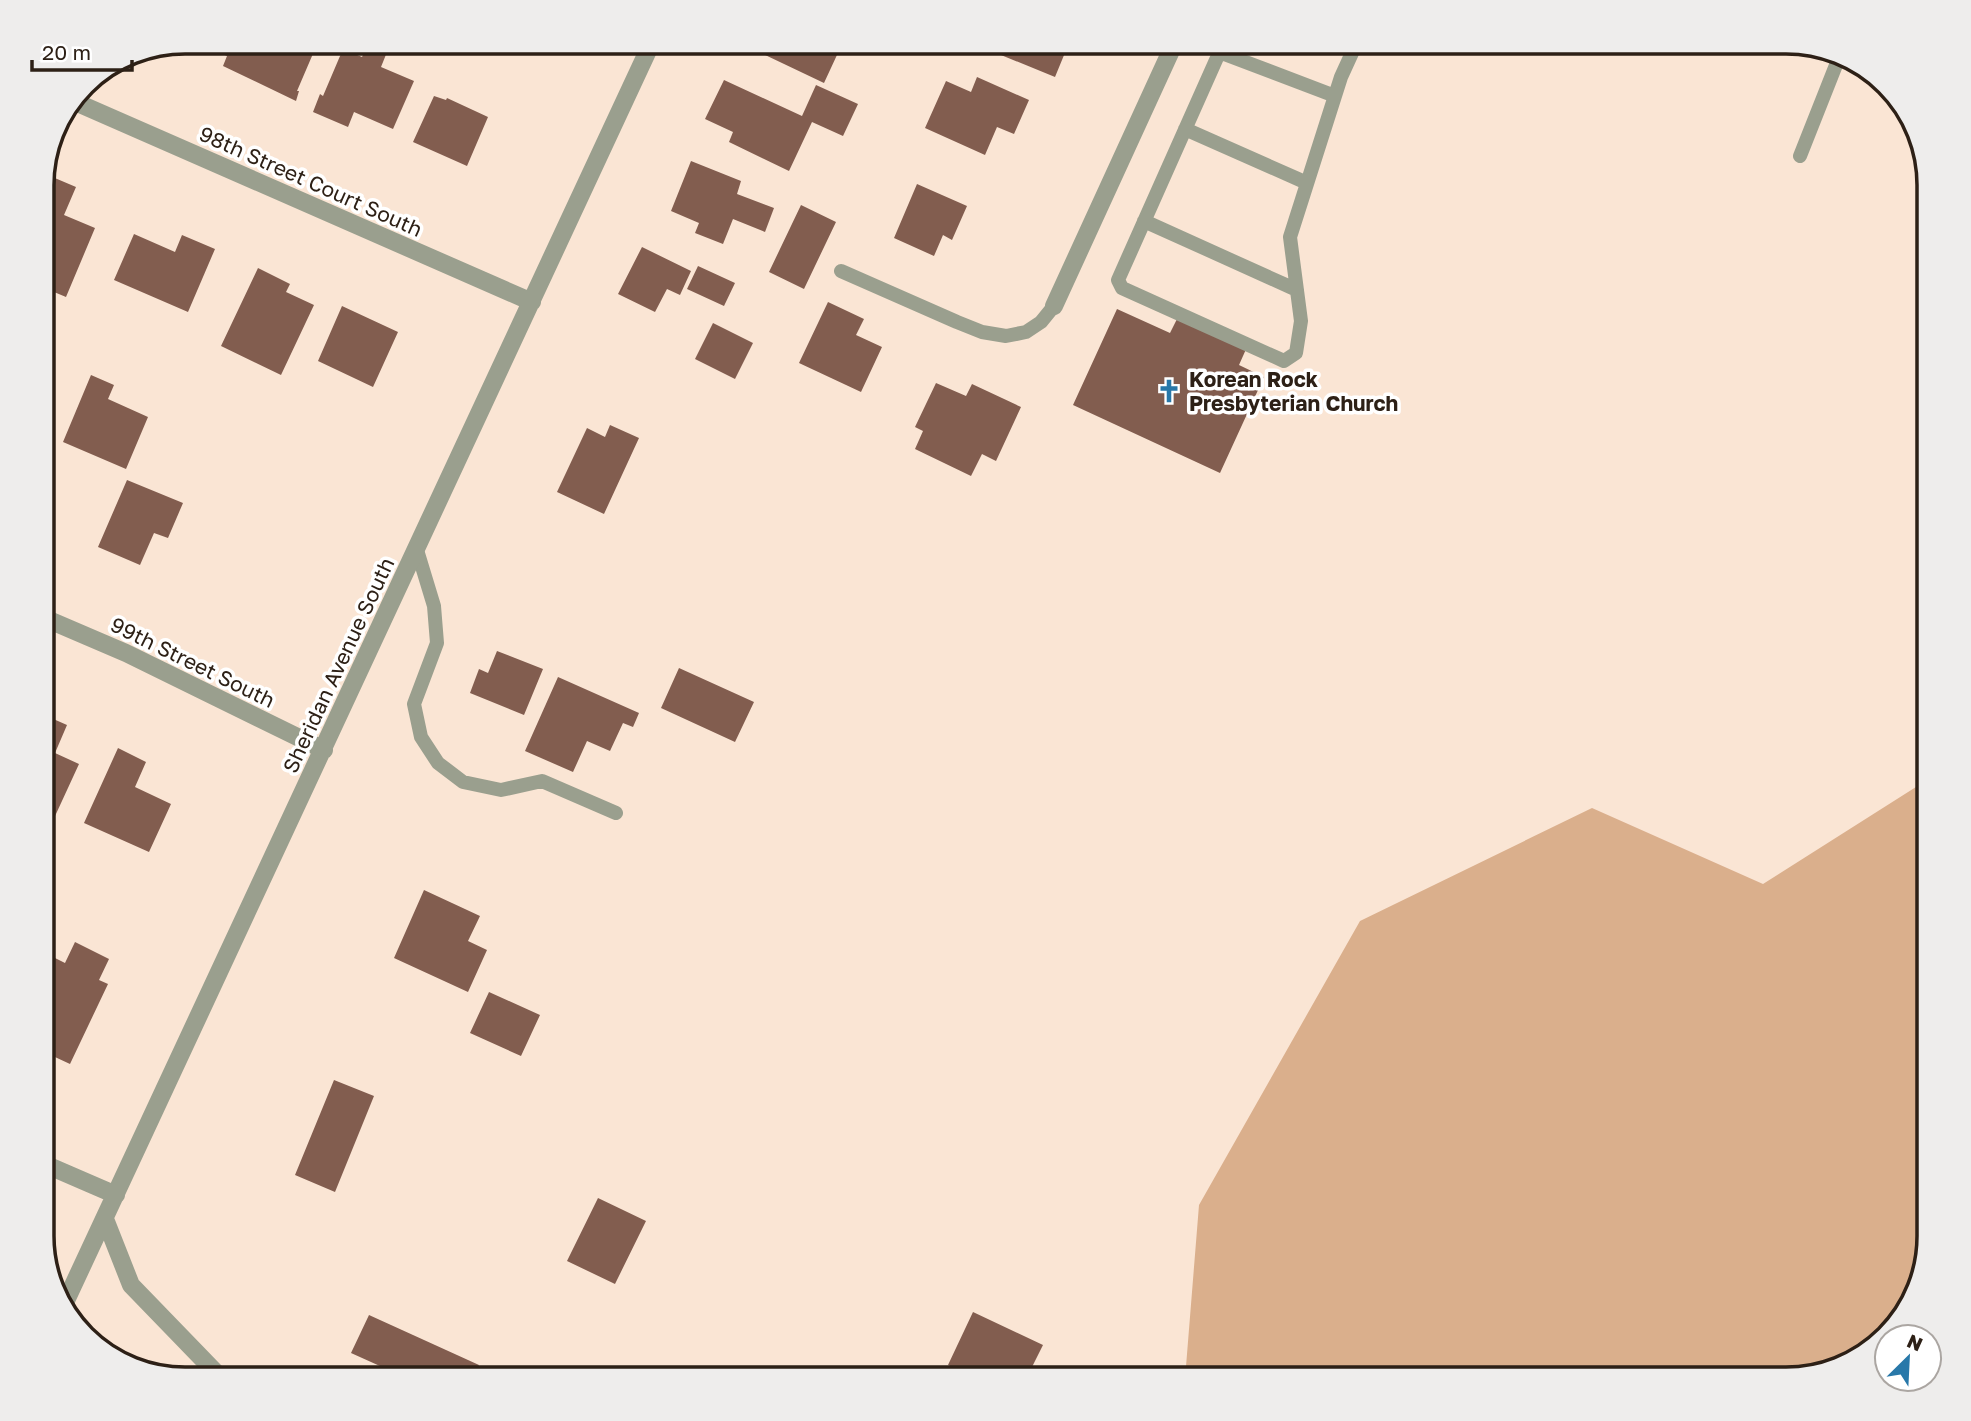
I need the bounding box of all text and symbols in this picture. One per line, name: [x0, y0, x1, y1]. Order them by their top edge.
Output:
scale bar: [32, 28, 131, 72]
text: 20 m: [42, 39, 91, 65]
street label: 98th Street Court South: [195, 120, 427, 242]
place label: Korean Rock Presbyterian Church: [1189, 366, 1398, 416]
church icon: Korean Rock Presbyterian Church: [1155, 377, 1183, 405]
street label: Sheridan Avenue South: [277, 553, 399, 777]
street label: 99th Street South: [107, 611, 279, 713]
north arrow: [1873, 1323, 1943, 1393]
text: N: [1904, 1329, 1926, 1355]

